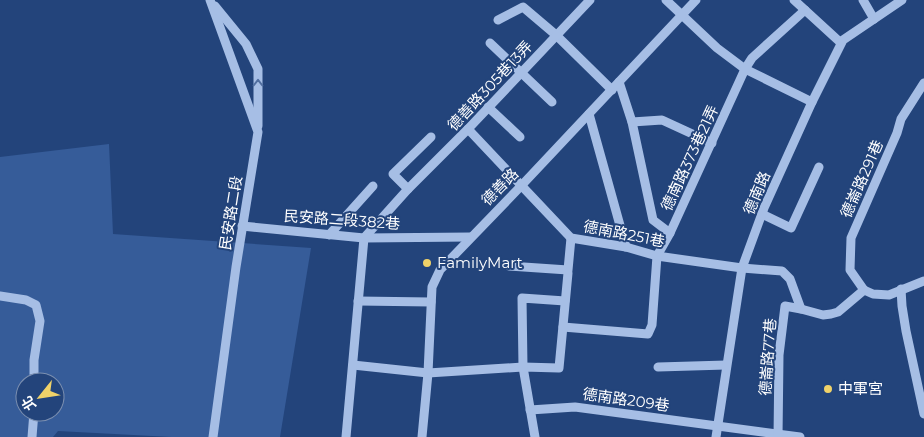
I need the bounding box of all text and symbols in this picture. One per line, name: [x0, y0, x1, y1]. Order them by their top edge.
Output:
street label: 德善路305巷13弄: [443, 37, 536, 134]
one-way arrow: [253, 79, 263, 86]
street label: 德南路373巷21弄: [657, 102, 722, 214]
street label: 德崙路291巷: [836, 137, 887, 221]
street label: 德善路: [477, 164, 522, 209]
street label: 德南路: [739, 168, 774, 217]
street label: 民安路二段: [215, 174, 246, 251]
street label: 民安路二段382巷: [283, 206, 401, 233]
street label: 德南路251巷: [582, 216, 666, 251]
place label: FamilyMart: [437, 253, 523, 272]
marker: FamilyMart: [421, 257, 433, 269]
street label: 德崙路77巷: [755, 318, 780, 396]
north arrow: [15, 372, 65, 422]
place label: 中軍宮: [838, 379, 883, 398]
marker: 中軍宮: [822, 383, 834, 395]
street label: 德南路209巷: [581, 384, 671, 415]
text: 北: [17, 393, 40, 414]

